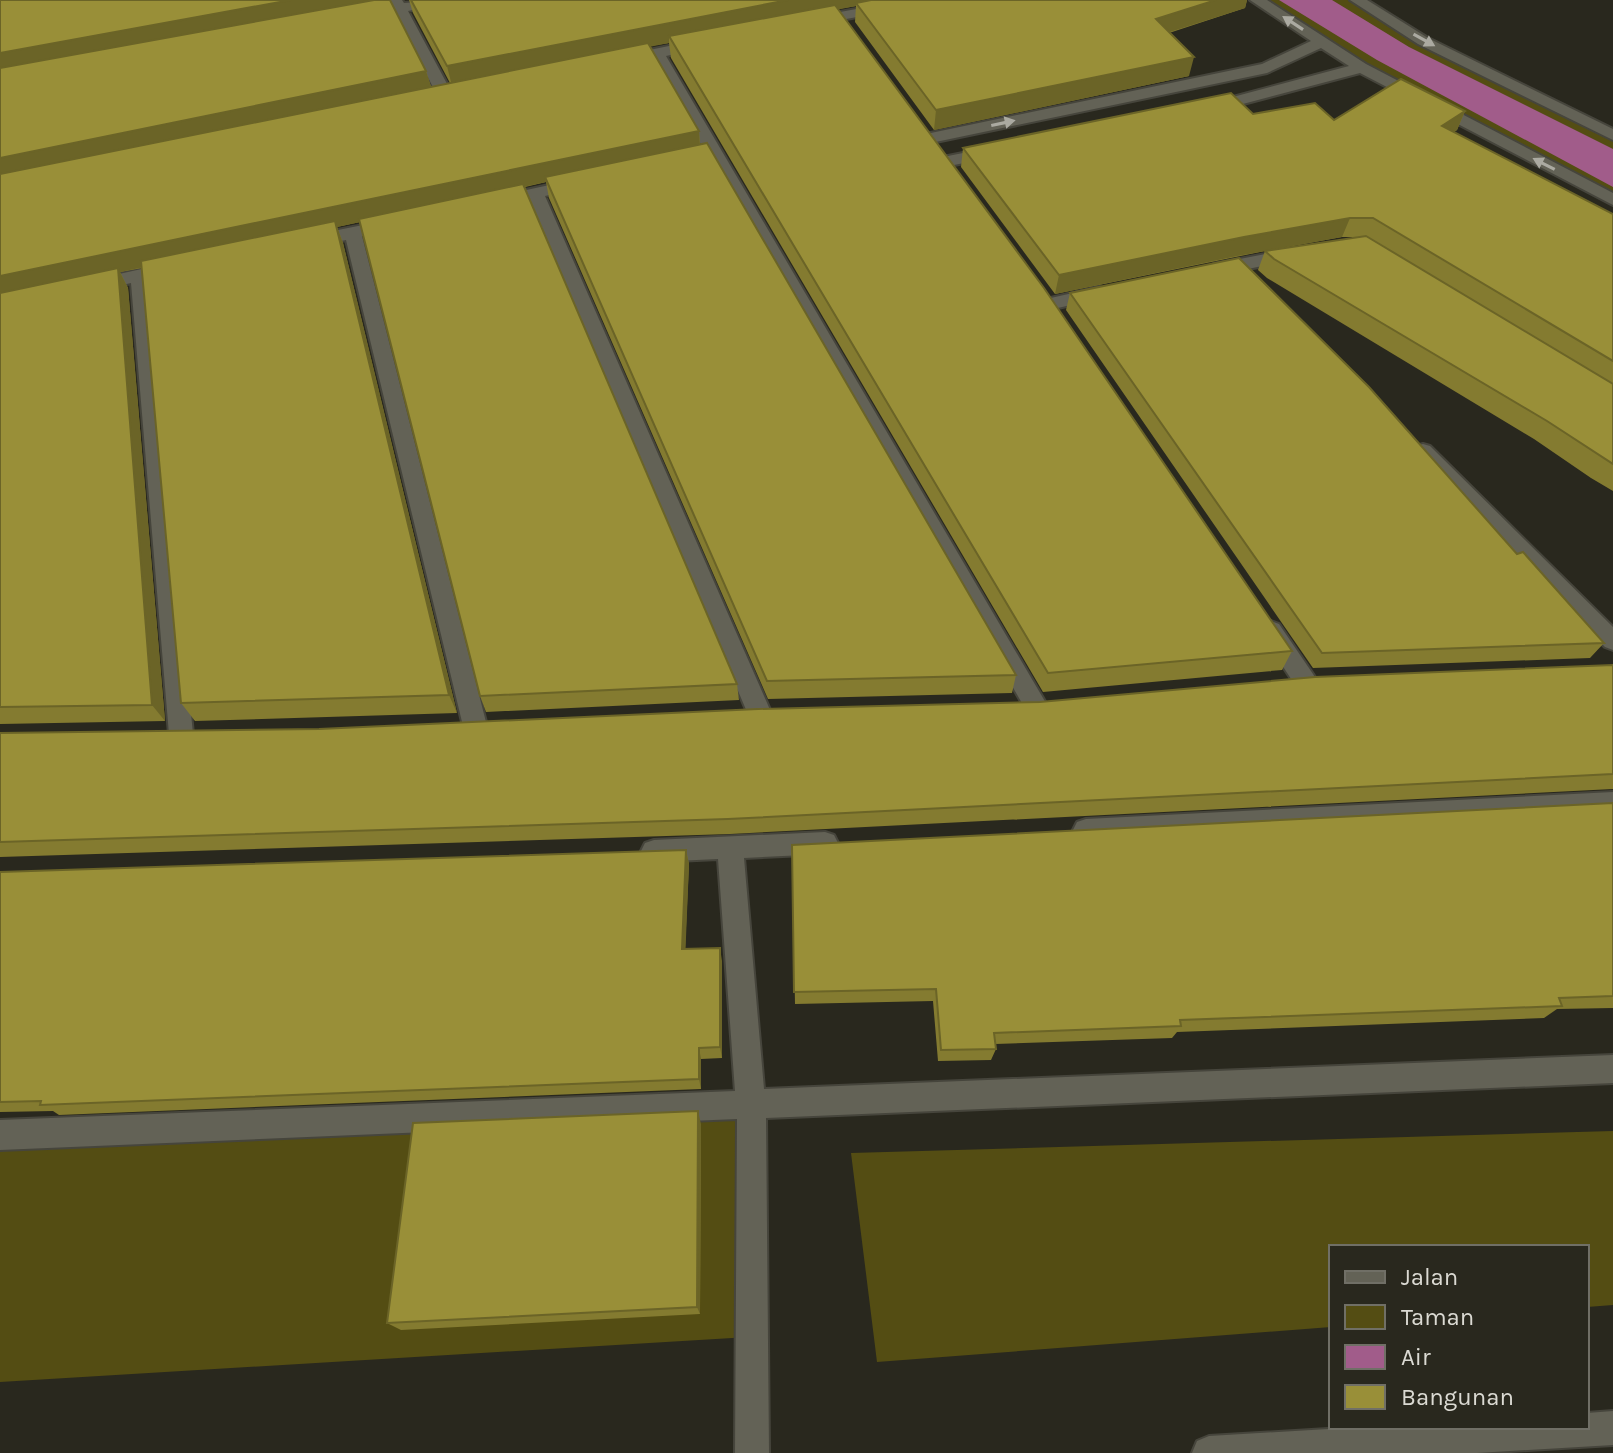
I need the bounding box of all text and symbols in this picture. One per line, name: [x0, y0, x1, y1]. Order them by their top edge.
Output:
one-way arrow: [1282, 17, 1304, 31]
one-way arrow: [1413, 33, 1435, 47]
one-way arrow: [990, 116, 1015, 129]
one-way arrow: [1532, 158, 1555, 171]
legend: [1329, 1245, 1589, 1429]
text: Jalan: [1401, 1263, 1458, 1291]
text: Taman: [1401, 1303, 1474, 1331]
text: Air: [1401, 1343, 1431, 1371]
text: Bangunan: [1401, 1383, 1514, 1411]

